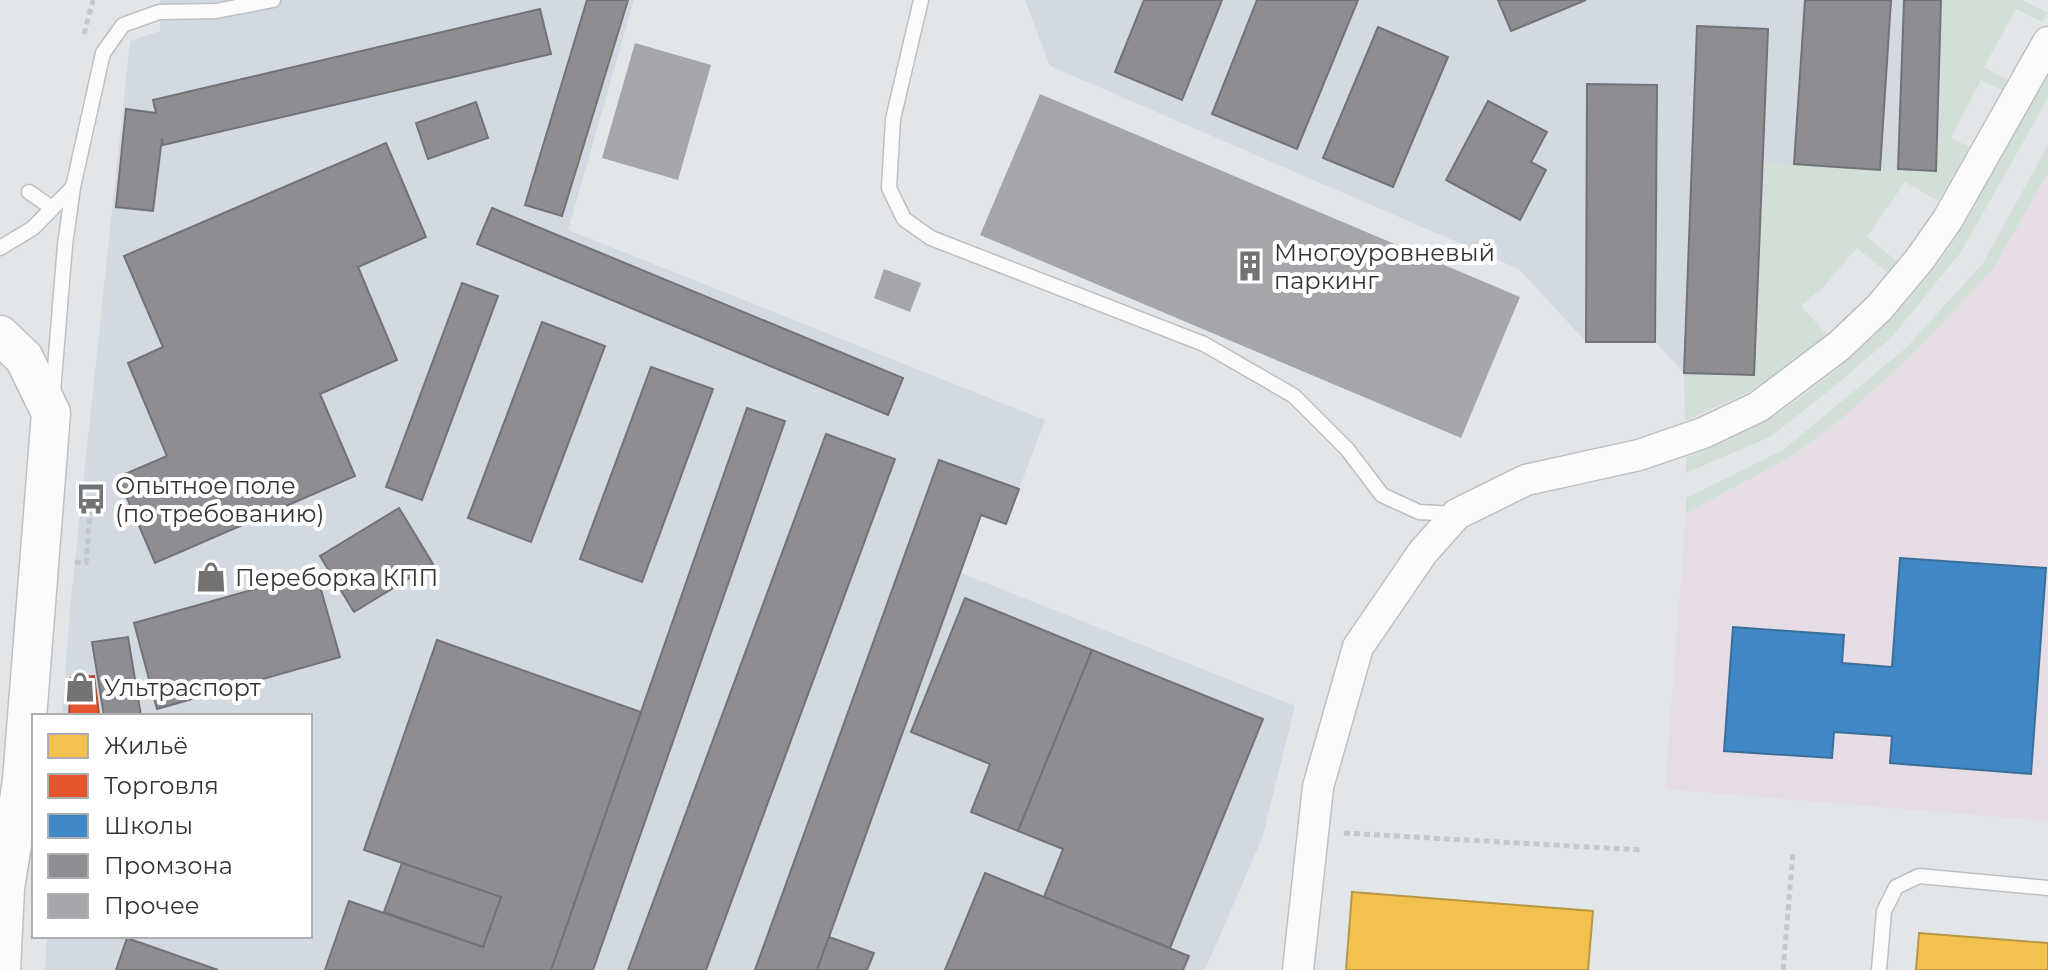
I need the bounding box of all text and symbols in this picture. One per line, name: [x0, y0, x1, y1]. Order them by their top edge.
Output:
place label: Многоуровневый паркинг: [1274, 238, 1495, 295]
building icon: Многоуровневый паркинг: [1233, 249, 1267, 283]
place label: Опытное поле (по требованию): [115, 471, 324, 528]
bus stop icon: Опытное поле (по требованию): [74, 482, 108, 516]
shop icon: Переборка КПП: [194, 560, 228, 594]
place label: Переборка КПП: [235, 563, 438, 592]
shop icon: Ультраспорт: [63, 670, 97, 704]
place label: Ультраспорт: [104, 673, 262, 702]
legend: [32, 714, 312, 938]
text: Жильё: [104, 731, 188, 760]
text: Торговля: [104, 771, 219, 800]
text: Школы: [104, 811, 193, 840]
text: Промзона: [104, 851, 233, 880]
text: Прочее: [104, 891, 200, 920]

